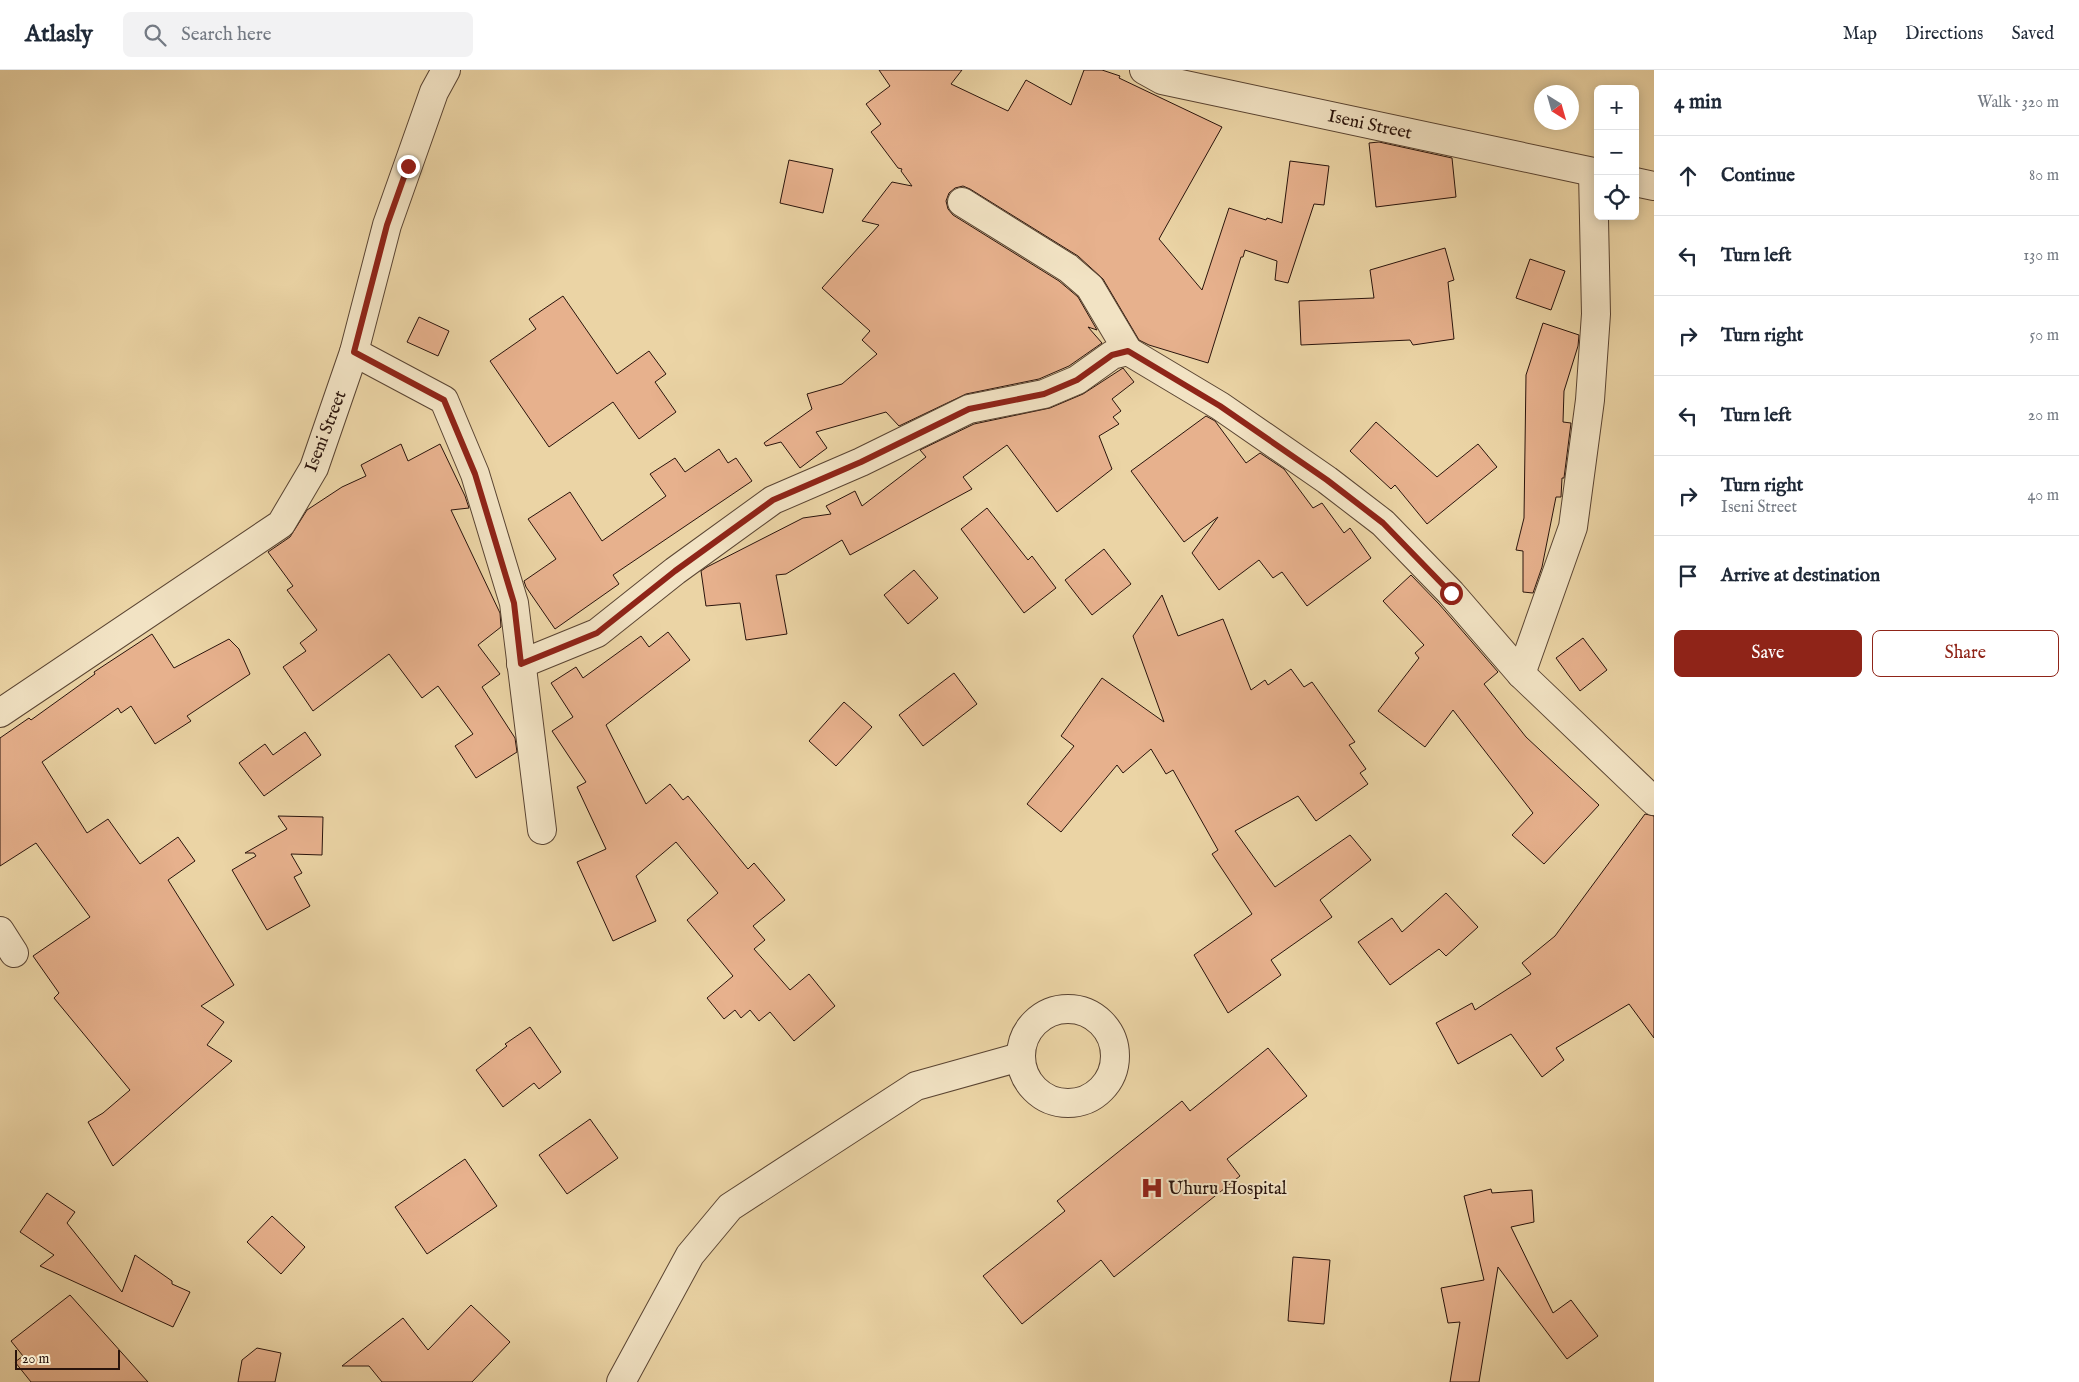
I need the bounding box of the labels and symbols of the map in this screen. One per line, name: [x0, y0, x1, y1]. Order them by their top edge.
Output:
north arrow: [1534, 85, 1579, 130]
street label: Iseni Street: [1326, 105, 1414, 146]
route end: [397, 155, 420, 178]
street label: Iseni Street: [300, 388, 352, 476]
route start: [1440, 582, 1463, 605]
hospital icon: Uhuru Hospital: [1139, 1175, 1165, 1201]
place label: Uhuru Hospital: [1168, 1178, 1287, 1201]
scale bar: [15, 1347, 120, 1370]

